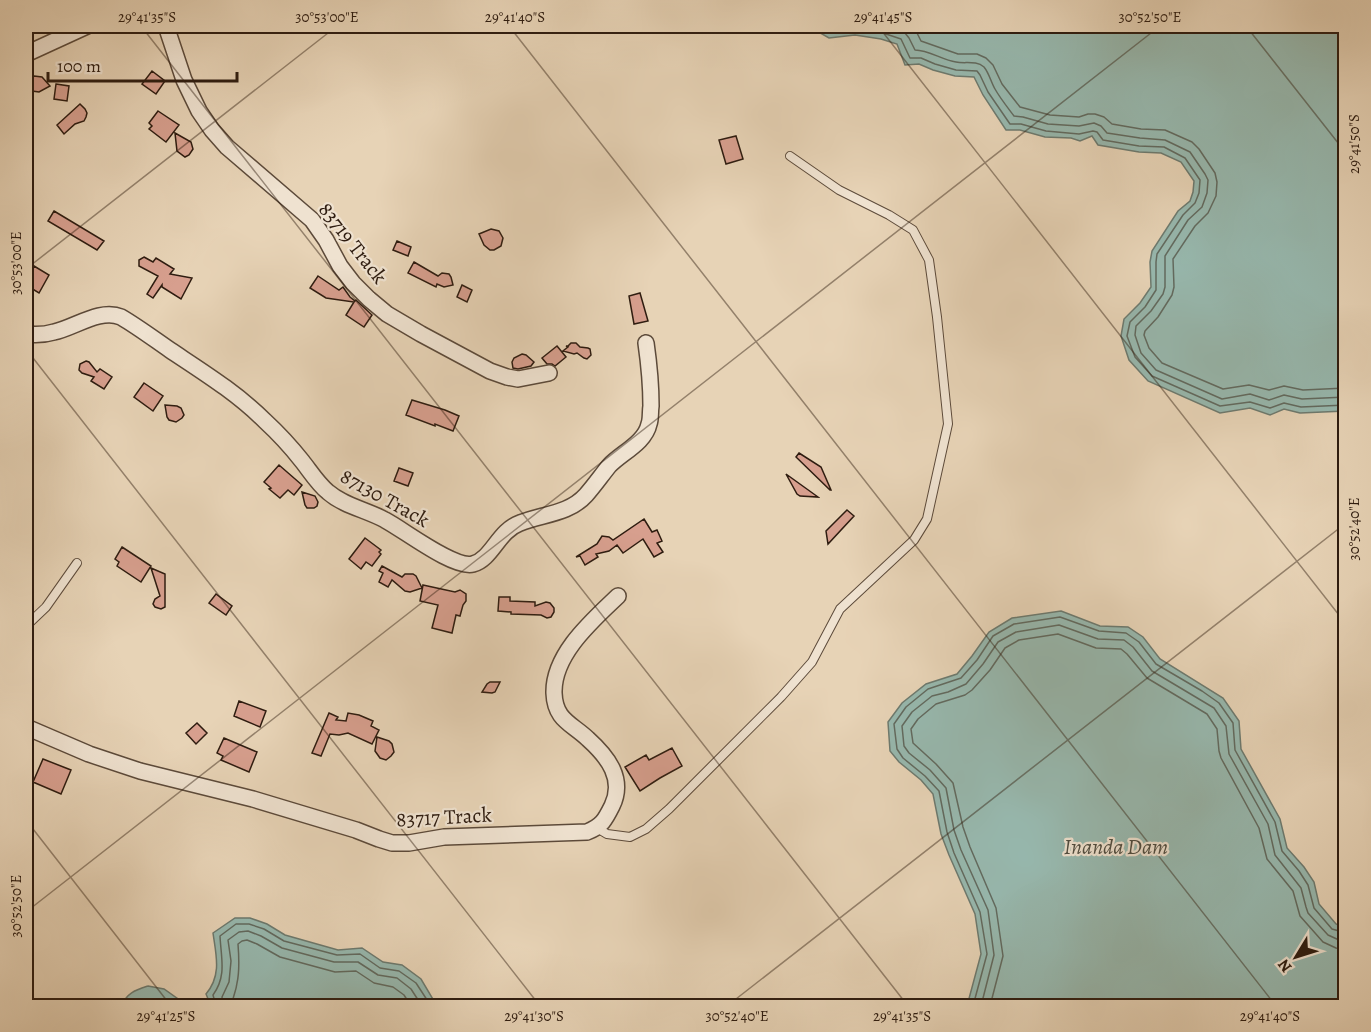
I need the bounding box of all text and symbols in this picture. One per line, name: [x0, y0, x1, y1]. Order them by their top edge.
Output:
text: 29°41'35"S: [118, 7, 176, 27]
text: 30°53'00"E: [295, 7, 359, 27]
text: 29°41'40"S: [485, 7, 545, 27]
text: 29°41'45"S: [854, 7, 912, 27]
text: 30°52'50"E: [1119, 7, 1181, 27]
scale bar: [48, 45, 237, 83]
text: 100 m: [57, 54, 101, 78]
text: 29°41'50"S: [1344, 114, 1364, 174]
street label: 83719 Track: [312, 196, 394, 290]
text: 30°53'00"E: [6, 231, 26, 295]
street label: 87130 Track: [335, 462, 435, 534]
text: 30°52'40"E: [1344, 497, 1364, 561]
street label: 83717 Track: [395, 800, 493, 833]
water label: Inanda Dam: [1064, 832, 1168, 862]
text: 30°52'50"E: [6, 875, 26, 937]
north arrow: [1266, 927, 1326, 987]
text: N: [1272, 954, 1297, 977]
text: 29°41'25"S: [136, 1006, 196, 1026]
text: 29°41'30"S: [504, 1006, 564, 1026]
text: 30°52'40"E: [705, 1006, 769, 1026]
text: 29°41'35"S: [873, 1006, 931, 1026]
text: 29°41'40"S: [1240, 1006, 1300, 1026]

